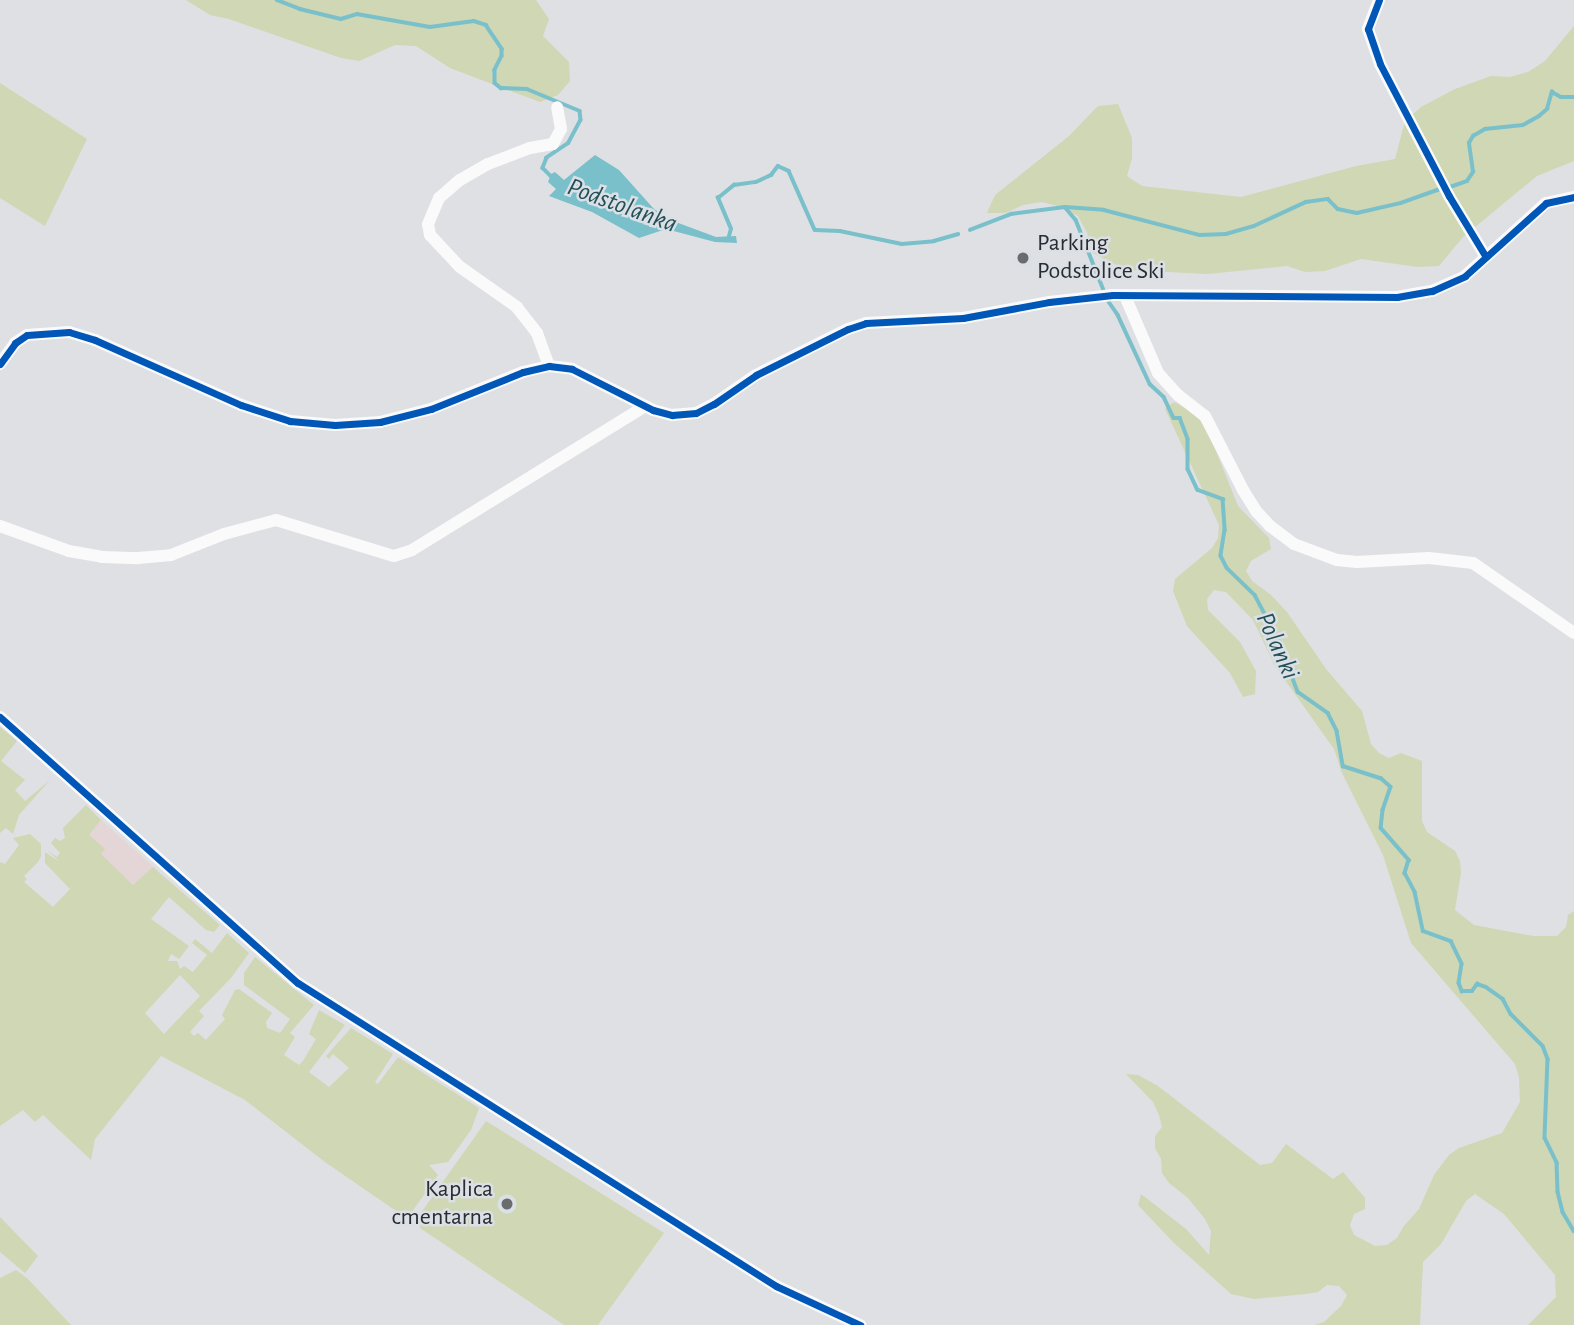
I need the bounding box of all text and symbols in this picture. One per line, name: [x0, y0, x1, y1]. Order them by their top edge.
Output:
water label: Podstolanka: [563, 172, 681, 240]
place label: Parking Podstolice Ski: [1037, 230, 1165, 286]
marker: Parking Podstolice Ski: [1015, 250, 1031, 266]
water label: Polanki: [1248, 608, 1306, 684]
place label: Kaplica cmentarna: [392, 1176, 493, 1232]
marker: Kaplica cmentarna: [499, 1196, 515, 1212]

